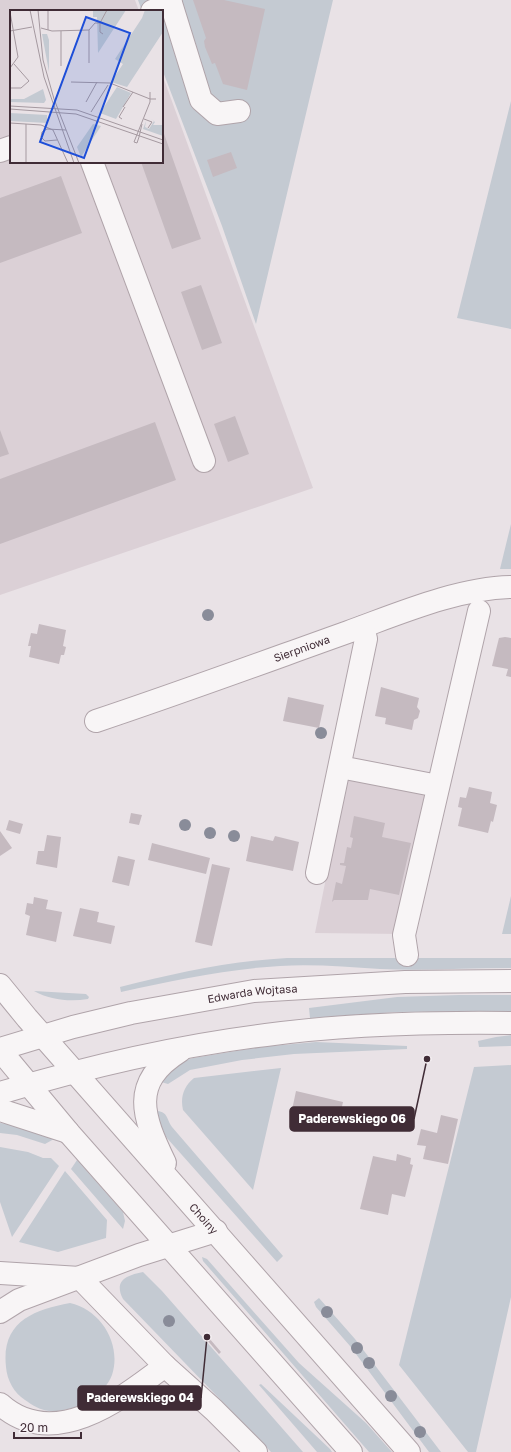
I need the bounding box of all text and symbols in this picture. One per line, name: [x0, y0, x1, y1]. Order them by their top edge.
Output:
inset map: [10, 10, 163, 163]
street label: Sierpniowa: [272, 632, 331, 664]
street label: Edwarda Wojtasa: [206, 981, 298, 1005]
callout: Paderewskiego 06: [290, 1107, 414, 1131]
text: Paderewskiego 06: [298, 1111, 406, 1126]
street label: Choiny: [187, 1200, 221, 1236]
callout: Paderewskiego 04: [78, 1386, 201, 1410]
text: Paderewskiego 04: [86, 1390, 194, 1405]
scale bar: [14, 1414, 81, 1440]
text: 20 m: [20, 1420, 48, 1435]

